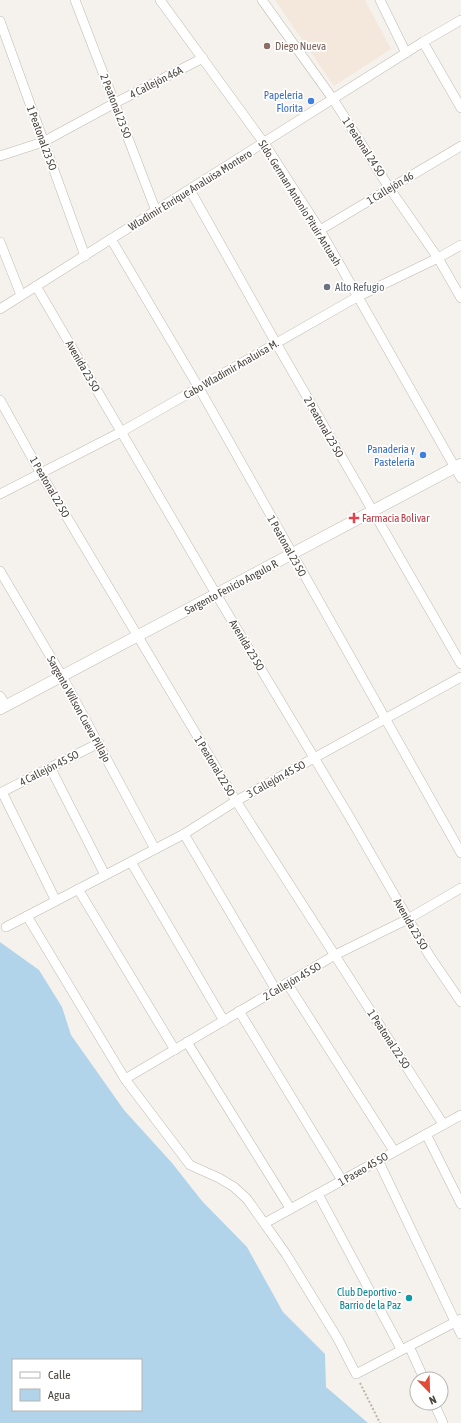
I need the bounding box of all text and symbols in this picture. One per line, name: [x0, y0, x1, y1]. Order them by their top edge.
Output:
place label: Diego Nueva: [275, 40, 326, 52]
marker: Diego Nueva: [262, 41, 272, 51]
street label: 4 Callejón 46A: [128, 63, 185, 100]
street label: 2 Peatonal 23 SO: [98, 72, 134, 140]
place label: Papelería Florita: [264, 89, 303, 114]
marker: Papelería Florita: [306, 96, 316, 106]
street label: 1 Peatonal 23 SO: [25, 104, 59, 172]
street label: 1 Peatonal 24 SO: [340, 115, 388, 179]
street label: Sldo. German Antonio Pituir Antuash: [256, 138, 344, 268]
street label: Wladimir Enrique Analuisa Montero: [126, 147, 254, 233]
street label: 1 Callejón 46: [364, 169, 416, 207]
place label: Alto Refugio: [335, 281, 384, 293]
marker: Alto Refugio: [322, 282, 332, 292]
street label: Cabo Wladimir Analuisa M.: [182, 337, 281, 401]
street label: Avenida 23 SO: [63, 338, 103, 394]
street label: 2 Peatonal 23 SO: [302, 395, 346, 459]
place label: Panadería y Pastelería: [367, 443, 415, 468]
marker: Panadería y Pastelería: [418, 450, 428, 460]
street label: 1 Peatonal 22 SO: [28, 455, 72, 519]
place label: Farmacia Bolivar: [362, 512, 430, 524]
street label: 1 Peatonal 23 SO: [265, 513, 309, 579]
marker: Farmacia Bolivar: [349, 513, 359, 523]
street label: Sargento Fenicio Angulo R: [183, 557, 280, 617]
street label: Avenida 23 SO: [227, 617, 267, 673]
street label: Sargento Wilson Cueva Pillajo: [45, 654, 113, 764]
street label: 1 Peatonal 22 SO: [192, 734, 238, 798]
street label: 4 Callejón 45 SO: [17, 748, 81, 788]
street label: 3 Callejón 45 SO: [245, 758, 307, 800]
street label: Avenida 23 SO: [391, 896, 431, 952]
street label: 2 Callejón 45 SO: [261, 960, 323, 1002]
street label: 1 Peatonal 22 SO: [365, 1007, 413, 1071]
street label: 1 Paseo 45 SO: [336, 1150, 390, 1188]
place label: Club Deportivo - Barrio de la Paz: [337, 1286, 401, 1311]
marker: Club Deportivo - Barrio de la Paz: [404, 1293, 414, 1303]
legend: [12, 1359, 142, 1411]
text: Calle: [48, 1368, 71, 1382]
north arrow: [409, 1371, 449, 1411]
text: Agua: [48, 1388, 70, 1402]
text: N: [428, 1393, 438, 1407]

